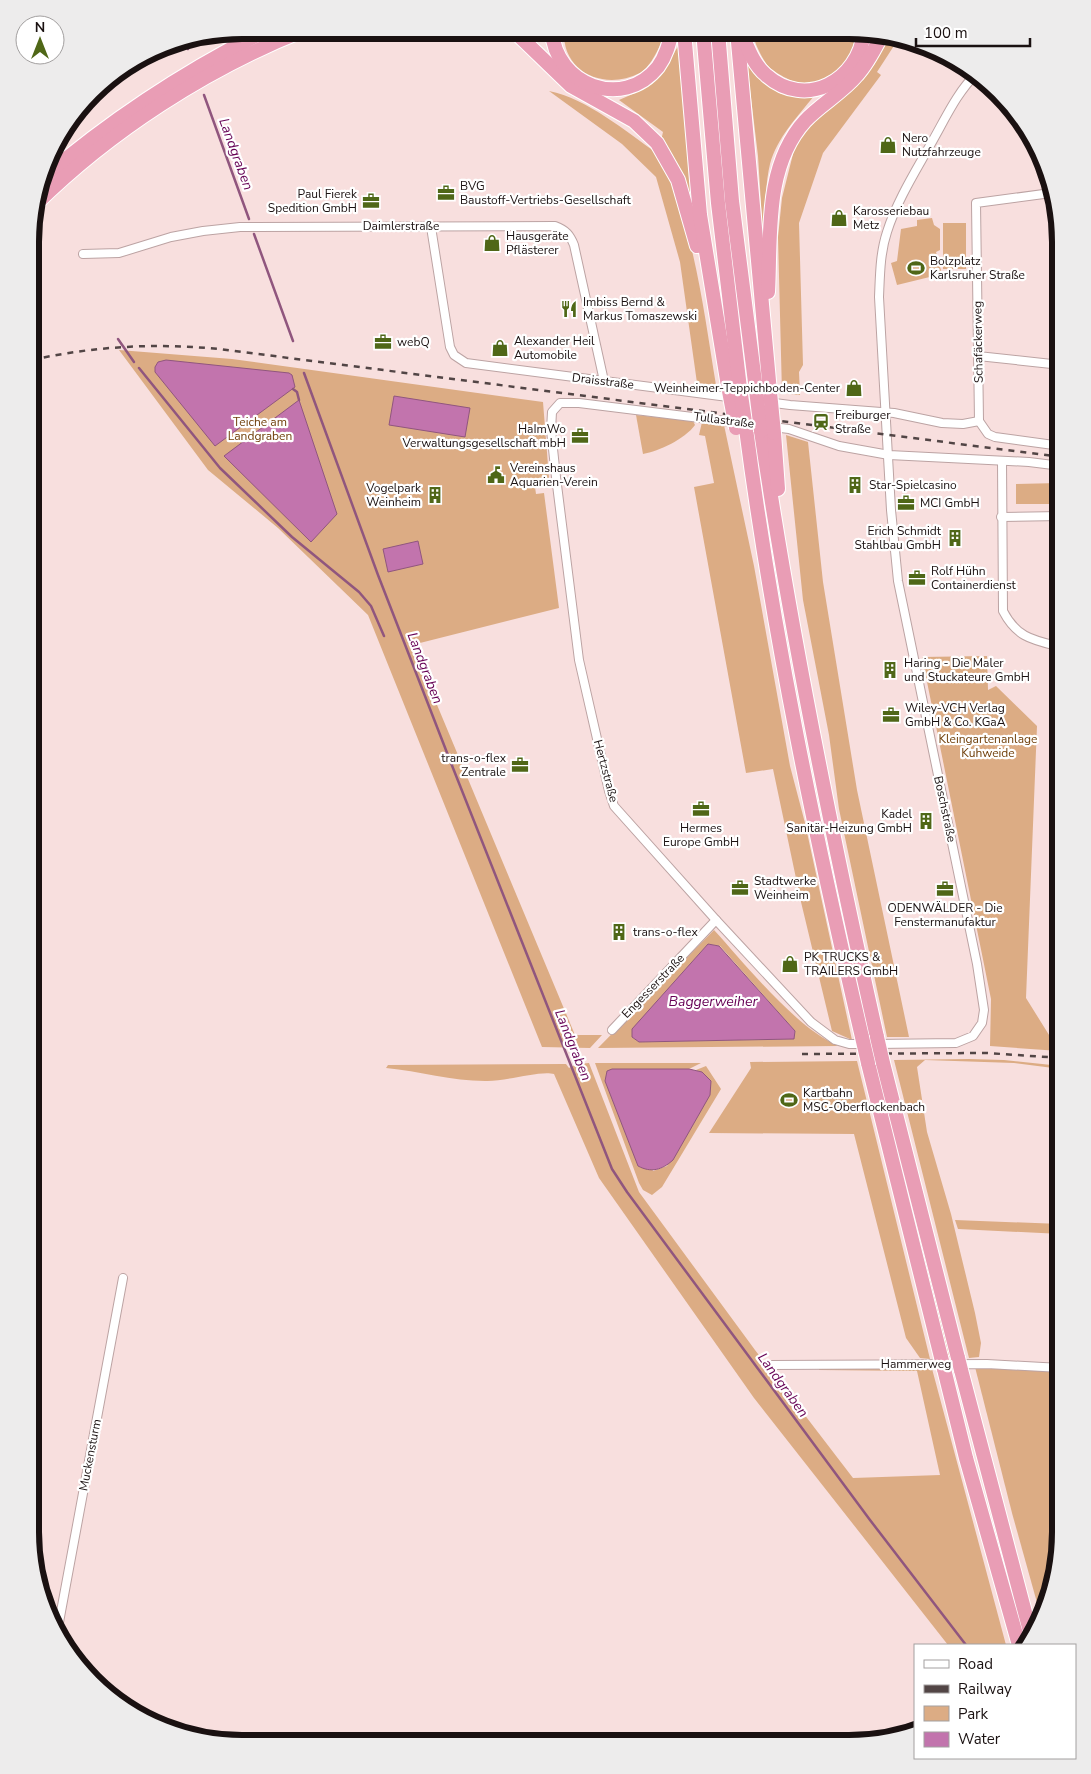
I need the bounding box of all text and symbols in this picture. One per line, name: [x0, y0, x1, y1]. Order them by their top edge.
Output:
north arrow: [15, 15, 65, 65]
scale bar: [916, 15, 1030, 47]
text: N: [35, 18, 45, 37]
text: 100 m: [924, 23, 968, 43]
water label: Landgraben: [214, 115, 258, 193]
place label: Nero Nutzfahrzeuge: [902, 130, 981, 160]
shop icon: Nero Nutzfahrzeuge: [878, 135, 898, 155]
place label: BVG Baustoff-Vertriebs-Gesellschaft: [460, 178, 631, 208]
office icon: BVG Baustoff-Vertriebs-Gesellschaft: [436, 183, 456, 203]
place label: Paul Fierek Spedition GmbH: [268, 186, 358, 216]
office icon: Paul Fierek Spedition GmbH: [361, 191, 381, 211]
place label: Karosseriebau Metz: [853, 203, 929, 233]
shop icon: Karosseriebau Metz: [829, 208, 849, 228]
street label: Daimlerstraße: [363, 218, 439, 234]
place label: Hausgeräte Pflästerer: [506, 228, 569, 258]
shop icon: Hausgeräte Pflästerer: [482, 233, 502, 253]
place label: Bolzplatz Karlsruher Straße: [930, 253, 1025, 283]
sports icon: Bolzplatz Karlsruher Straße: [906, 258, 926, 278]
place label: Imbiss Bernd & Markus Tomaszewski: [583, 294, 697, 324]
restaurant icon: Imbiss Bernd & Markus Tomaszewski: [559, 299, 579, 319]
street label: Schafäckerweg: [969, 301, 987, 383]
office icon: webQ: [373, 332, 393, 352]
place label: Alexander Heil Automobile: [514, 333, 595, 363]
place label: webQ: [397, 334, 430, 350]
shop icon: Alexander Heil Automobile: [490, 338, 510, 358]
street label: Draisstraße: [571, 369, 635, 393]
shop icon: Weinheimer-Teppichboden-Center: [844, 378, 864, 398]
place label: Weinheimer-Teppichboden-Center: [654, 380, 841, 396]
place label: Freiburger Straße: [835, 407, 891, 437]
street label: Tullastraße: [693, 408, 755, 432]
station icon: Freiburger Straße: [811, 412, 831, 432]
park label: Teiche am Landgraben: [228, 414, 292, 444]
place label: HaImWo Verwaltungsgesellschaft mbH: [402, 421, 566, 451]
office icon: HaImWo Verwaltungsgesellschaft mbH: [570, 426, 590, 446]
place label: Vereinshaus Aquarien-Verein: [509, 460, 598, 490]
public building icon: Vereinshaus Aquarien-Verein: [486, 465, 506, 485]
building icon: Star-Spielcasino: [845, 475, 865, 495]
place label: Star-Spielcasino: [869, 477, 957, 493]
place label: Vogelpark Weinheim: [365, 480, 422, 510]
building icon: Vogelpark Weinheim: [425, 485, 445, 505]
office icon: MCI GmbH: [896, 493, 916, 513]
place label: MCI GmbH: [920, 495, 980, 511]
place label: Erich Schmidt Stahlbau GmbH: [854, 523, 942, 553]
building icon: Erich Schmidt Stahlbau GmbH: [945, 528, 965, 548]
place label: Rolf Hühn Containerdienst: [931, 563, 1017, 593]
office icon: Rolf Hühn Containerdienst: [907, 568, 927, 588]
water label: Landgraben: [403, 629, 447, 707]
place label: Haring - Die Maler und Stuckateure GmbH: [904, 655, 1030, 685]
building icon: Haring - Die Maler und Stuckateure GmbH: [880, 660, 900, 680]
place label: Wiley-VCH Verlag GmbH & Co. KGaA: [905, 700, 1006, 730]
office icon: Wiley-VCH Verlag GmbH & Co. KGaA: [881, 705, 901, 725]
park label: Kleingartenanlage Kuhweide: [939, 731, 1037, 761]
street label: Hertzstraße: [590, 738, 622, 804]
place label: trans-o-flex Zentrale: [441, 750, 507, 780]
office icon: trans-o-flex Zentrale: [510, 755, 530, 775]
street label: Boschstraße: [930, 774, 960, 844]
office icon: Hermes Europe GmbH: [691, 799, 711, 819]
place label: Kadel Sanitär-Heizung GmbH: [786, 806, 912, 836]
building icon: Kadel Sanitär-Heizung GmbH: [916, 811, 936, 831]
place label: Hermes Europe GmbH: [663, 820, 739, 850]
place label: Stadtwerke Weinheim: [754, 873, 816, 903]
office icon: Stadtwerke Weinheim: [730, 878, 750, 898]
office icon: ODENWÄLDER - Die Fenstermanufaktur: [935, 879, 955, 899]
place label: ODENWÄLDER - Die Fenstermanufaktur: [887, 900, 1003, 930]
building icon: trans-o-flex: [609, 922, 629, 942]
place label: trans-o-flex: [633, 924, 698, 940]
place label: PK TRUCKS & TRAILERS GmbH: [804, 949, 898, 979]
street label: Engesserstraße: [618, 950, 688, 1022]
shop icon: PK TRUCKS & TRAILERS GmbH: [780, 954, 800, 974]
water label: Baggerweiher: [669, 992, 758, 1011]
water label: Landgraben: [550, 1007, 596, 1083]
place label: Kartbahn MSC-Oberflockenbach: [803, 1085, 925, 1115]
sports icon: Kartbahn MSC-Oberflockenbach: [779, 1090, 799, 1110]
water label: Landgraben: [753, 1349, 813, 1421]
street label: Hammerweg: [881, 1356, 951, 1372]
street label: Muckensturm: [75, 1418, 105, 1492]
legend: [914, 1644, 1076, 1759]
text: Road: [958, 1654, 993, 1674]
text: Railway: [958, 1679, 1012, 1699]
text: Park: [958, 1704, 988, 1724]
text: Water: [958, 1729, 1001, 1749]

